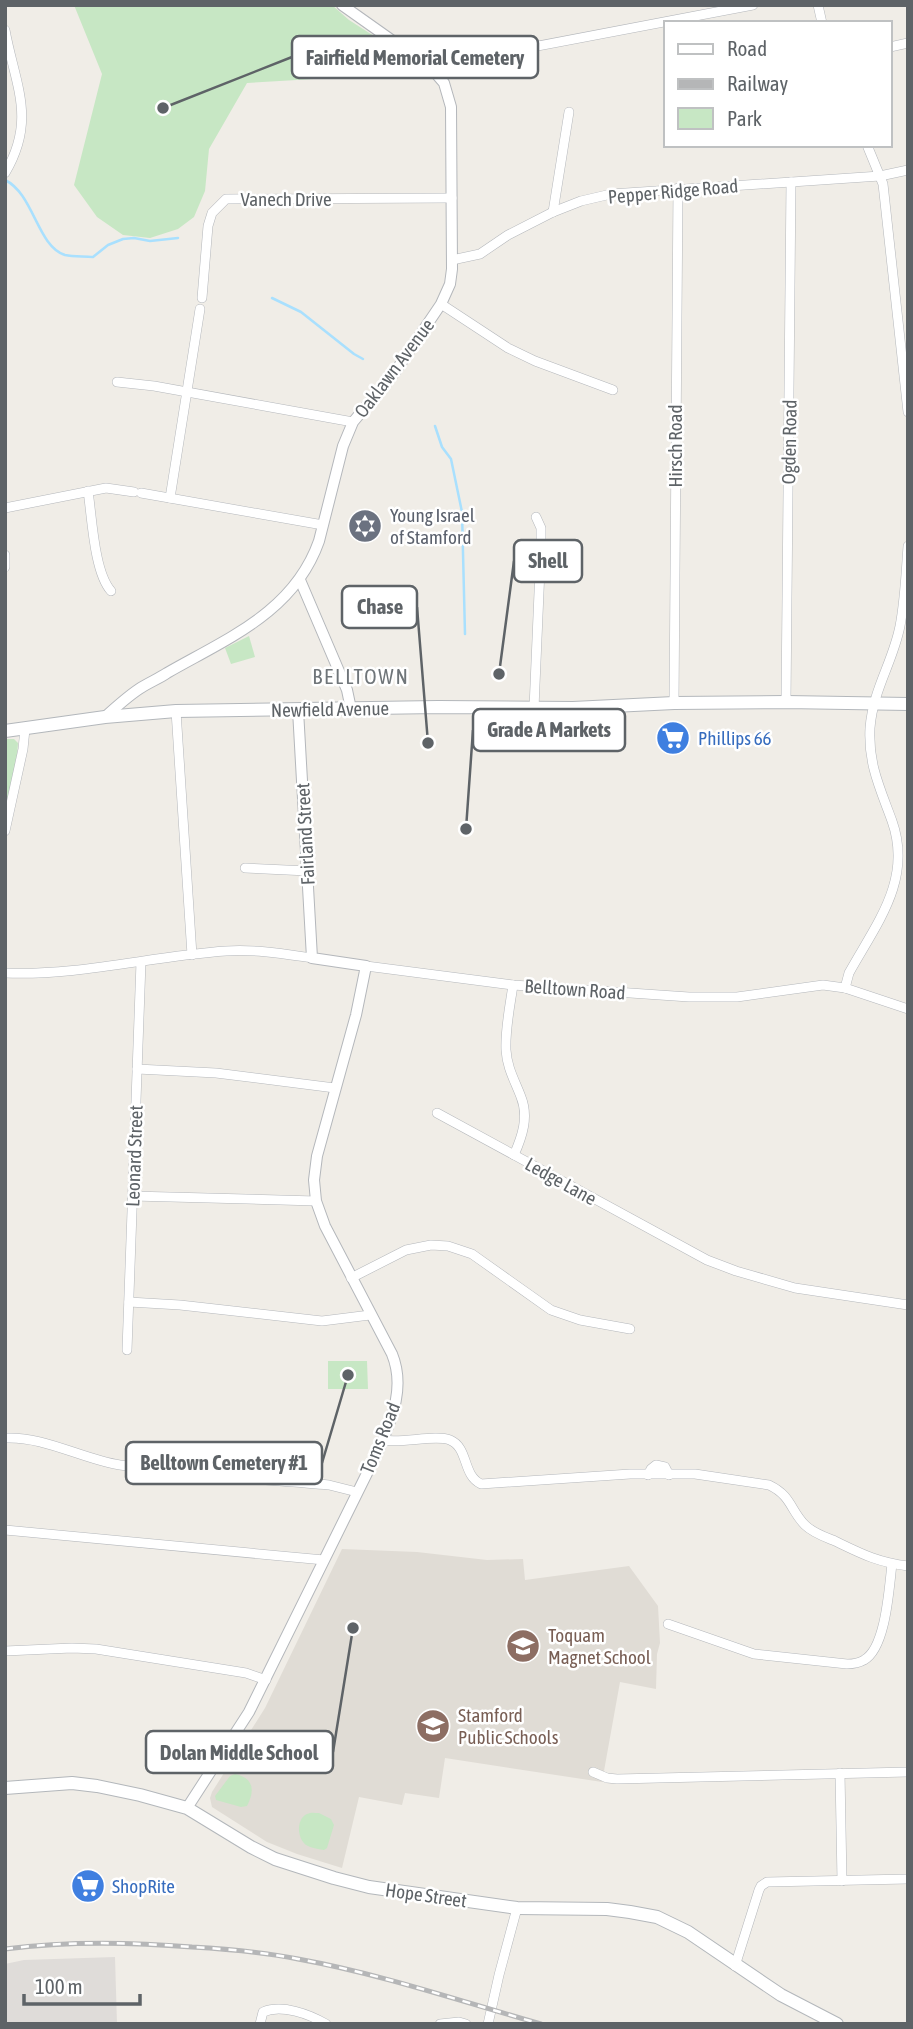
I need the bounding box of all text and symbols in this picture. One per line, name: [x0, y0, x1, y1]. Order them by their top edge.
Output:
legend: [664, 21, 892, 147]
callout: Fairfield Memorial Cemetery: [292, 36, 538, 78]
text: Road: [727, 36, 767, 60]
text: Fairfield Memorial Cemetery: [306, 45, 525, 69]
text: Railway: [727, 71, 789, 95]
text: Park: [727, 106, 762, 130]
street label: Pepper Ridge Road: [607, 174, 739, 208]
street label: Vanech Drive: [240, 188, 332, 210]
street label: Oaklawn Avenue: [350, 314, 438, 422]
street label: Ogden Road: [777, 400, 801, 484]
street label: Hirsch Road: [664, 405, 686, 487]
place label: Young Israel of Stamford: [390, 504, 475, 548]
synagogue icon: Young Israel of Stamford: [346, 507, 384, 545]
callout: Shell: [514, 540, 582, 582]
text: Shell: [528, 548, 568, 572]
callout: Chase: [342, 586, 417, 628]
text: Chase: [357, 594, 403, 618]
district label: BELLTOWN: [312, 664, 410, 688]
street label: Newfield Avenue: [271, 697, 389, 721]
callout: Grade A Markets: [473, 709, 625, 751]
text: Grade A Markets: [487, 717, 612, 741]
supermarket icon: Phillips 66: [654, 719, 692, 757]
place label: Phillips 66: [698, 727, 772, 749]
street label: Fairland Street: [291, 782, 319, 886]
street label: Belltown Road: [524, 974, 626, 1004]
street label: Leonard Street: [121, 1105, 147, 1207]
street label: Ledge Lane: [522, 1152, 600, 1210]
street label: Toms Road: [356, 1399, 404, 1477]
callout: Belltown Cemetery #1: [126, 1442, 322, 1484]
text: Belltown Cemetery #1: [140, 1450, 308, 1474]
place label: Toquam Magnet School: [548, 1624, 651, 1668]
school or university icon: Toquam Magnet School: [504, 1627, 542, 1665]
place label: Stamford Public Schools: [458, 1704, 559, 1748]
school or university icon: Stamford Public Schools: [414, 1707, 452, 1745]
callout: Dolan Middle School: [146, 1731, 333, 1773]
text: Dolan Middle School: [160, 1740, 319, 1764]
supermarket icon: ShopRite: [69, 1867, 107, 1905]
place label: ShopRite: [112, 1875, 175, 1897]
street label: Hope Street: [384, 1878, 468, 1912]
scale bar: [24, 1962, 140, 2006]
text: 100 m: [35, 1974, 83, 1998]

